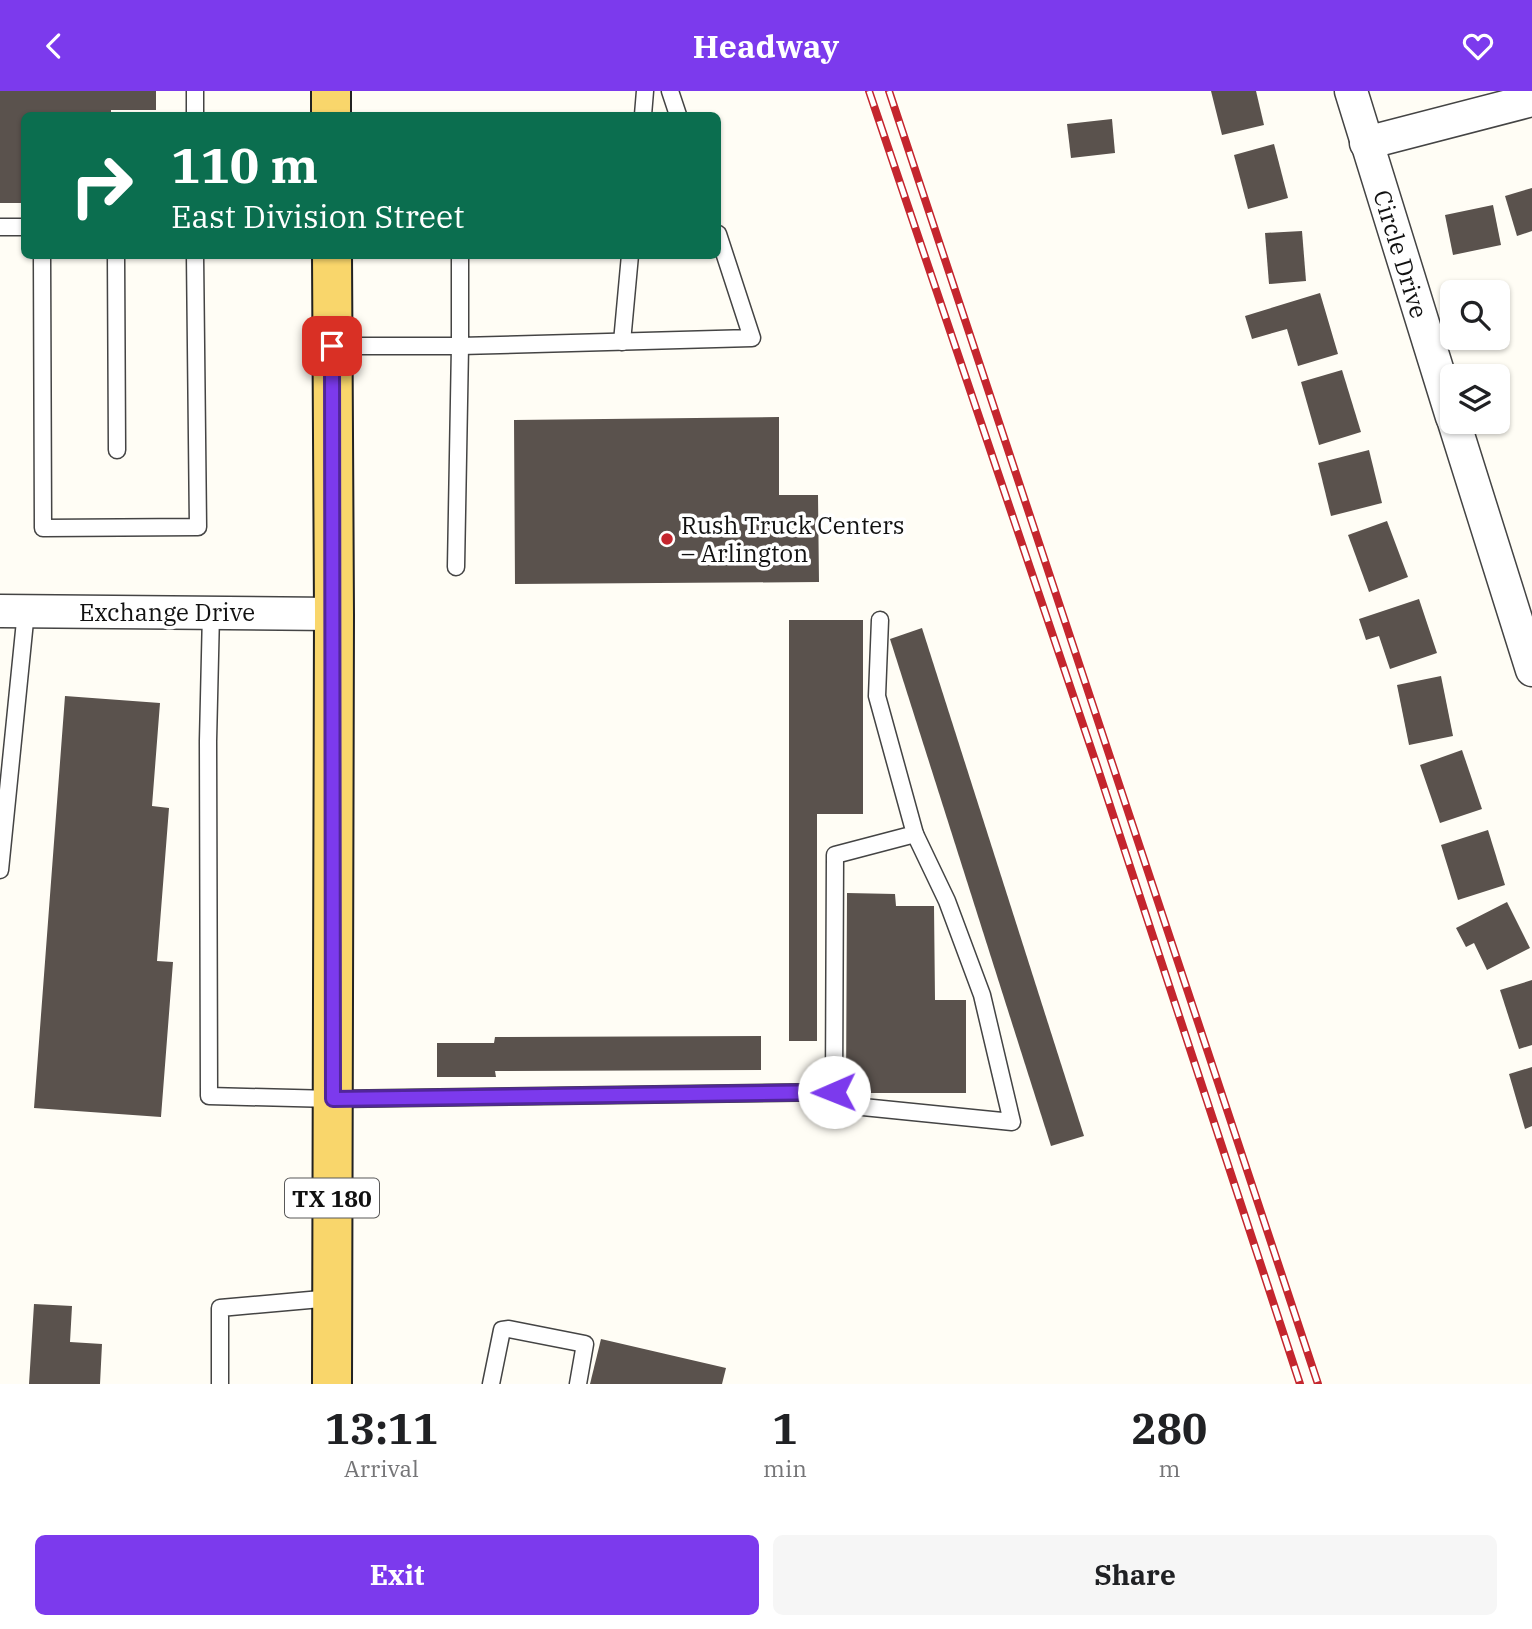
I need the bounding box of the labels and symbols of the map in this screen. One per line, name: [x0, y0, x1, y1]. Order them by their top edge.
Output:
street label: Circle Drive: [1366, 186, 1436, 322]
pin: [302, 316, 362, 376]
place label: Rush Truck Centers – Arlington: [681, 509, 905, 569]
marker: Rush Truck Centers – Arlington: [659, 531, 675, 547]
street label: Exchange Drive: [79, 596, 255, 628]
position arrow: [797, 1055, 871, 1129]
road number: TX 180: [285, 1179, 379, 1217]

